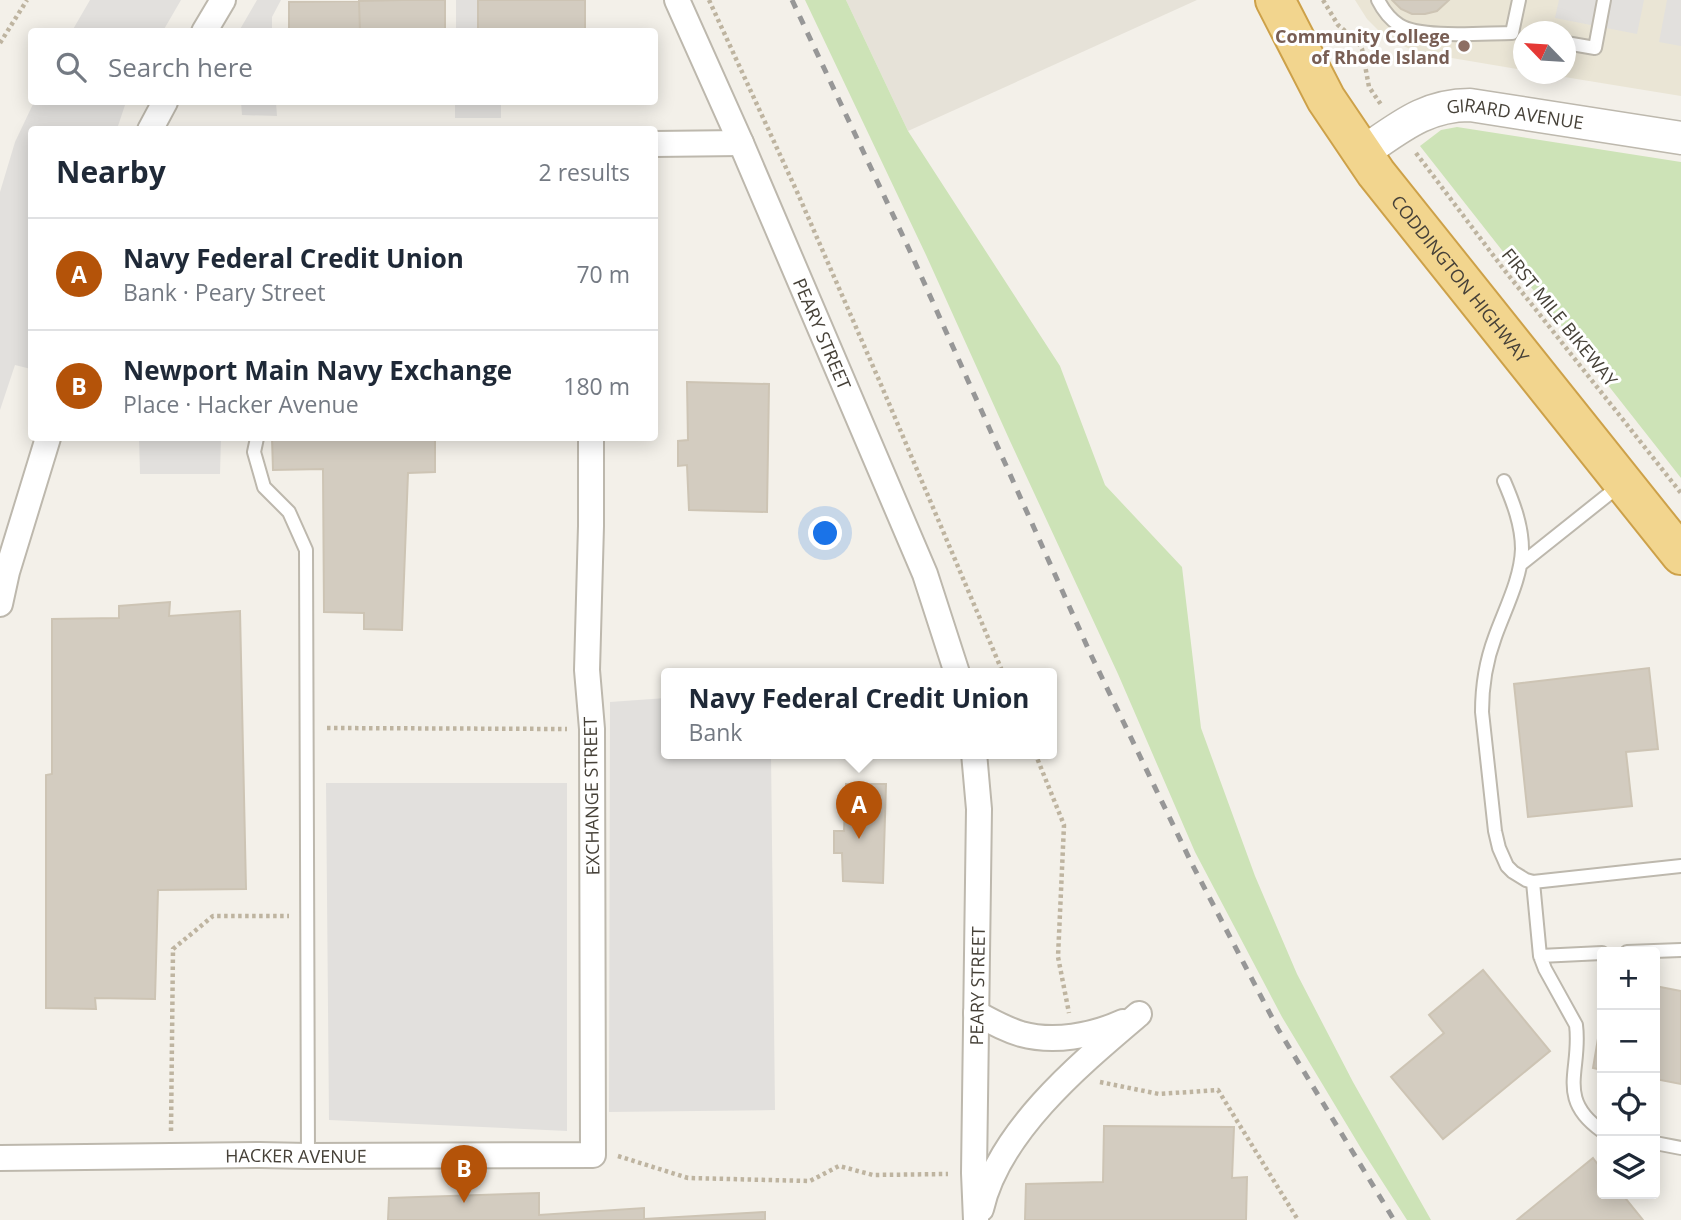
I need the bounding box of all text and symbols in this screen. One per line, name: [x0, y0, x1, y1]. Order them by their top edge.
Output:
north arrow: [1513, 21, 1576, 84]
place label: Community College of Rhode Island: [1275, 24, 1450, 69]
search box: [28, 28, 658, 105]
marker: Community College of Rhode Island: [1456, 38, 1472, 54]
icon: search: [52, 48, 90, 86]
text: Search here: [108, 49, 253, 85]
street label: GIRARD AVENUE: [1445, 92, 1585, 135]
text: Nearby: [56, 151, 166, 192]
text: 2 results: [539, 156, 630, 188]
street label: CODDINGTON HIGHWAY: [1386, 190, 1535, 368]
text: Navy Federal Credit Union: [123, 240, 464, 276]
street label: FIRST MILE BIKEWAY: [1497, 243, 1624, 392]
text: A: [71, 258, 87, 290]
text: 70 m: [576, 258, 630, 290]
street label: PEARY STREET: [788, 274, 857, 393]
text: Bank · Peary Street: [123, 276, 326, 308]
text: Newport Main Navy Exchange: [123, 352, 512, 388]
text: B: [71, 370, 87, 402]
text: 180 m: [563, 370, 630, 402]
text: Place · Hacker Avenue: [123, 388, 359, 420]
your location: [808, 516, 842, 550]
popup: [661, 668, 1057, 759]
text: Navy Federal Credit Union: [689, 680, 1029, 716]
street label: EXCHANGE STREET: [578, 716, 604, 875]
text: Bank: [689, 716, 742, 748]
pin: A: [836, 781, 882, 839]
street label: PEARY STREET: [964, 926, 990, 1046]
map controls: [1597, 947, 1660, 1199]
button: +: [1597, 947, 1660, 1010]
button: −: [1597, 1010, 1660, 1073]
button: locate: [1597, 1073, 1660, 1136]
button: layers: [1597, 1136, 1660, 1199]
street label: HACKER AVENUE: [225, 1143, 367, 1168]
pin: B: [441, 1145, 487, 1203]

